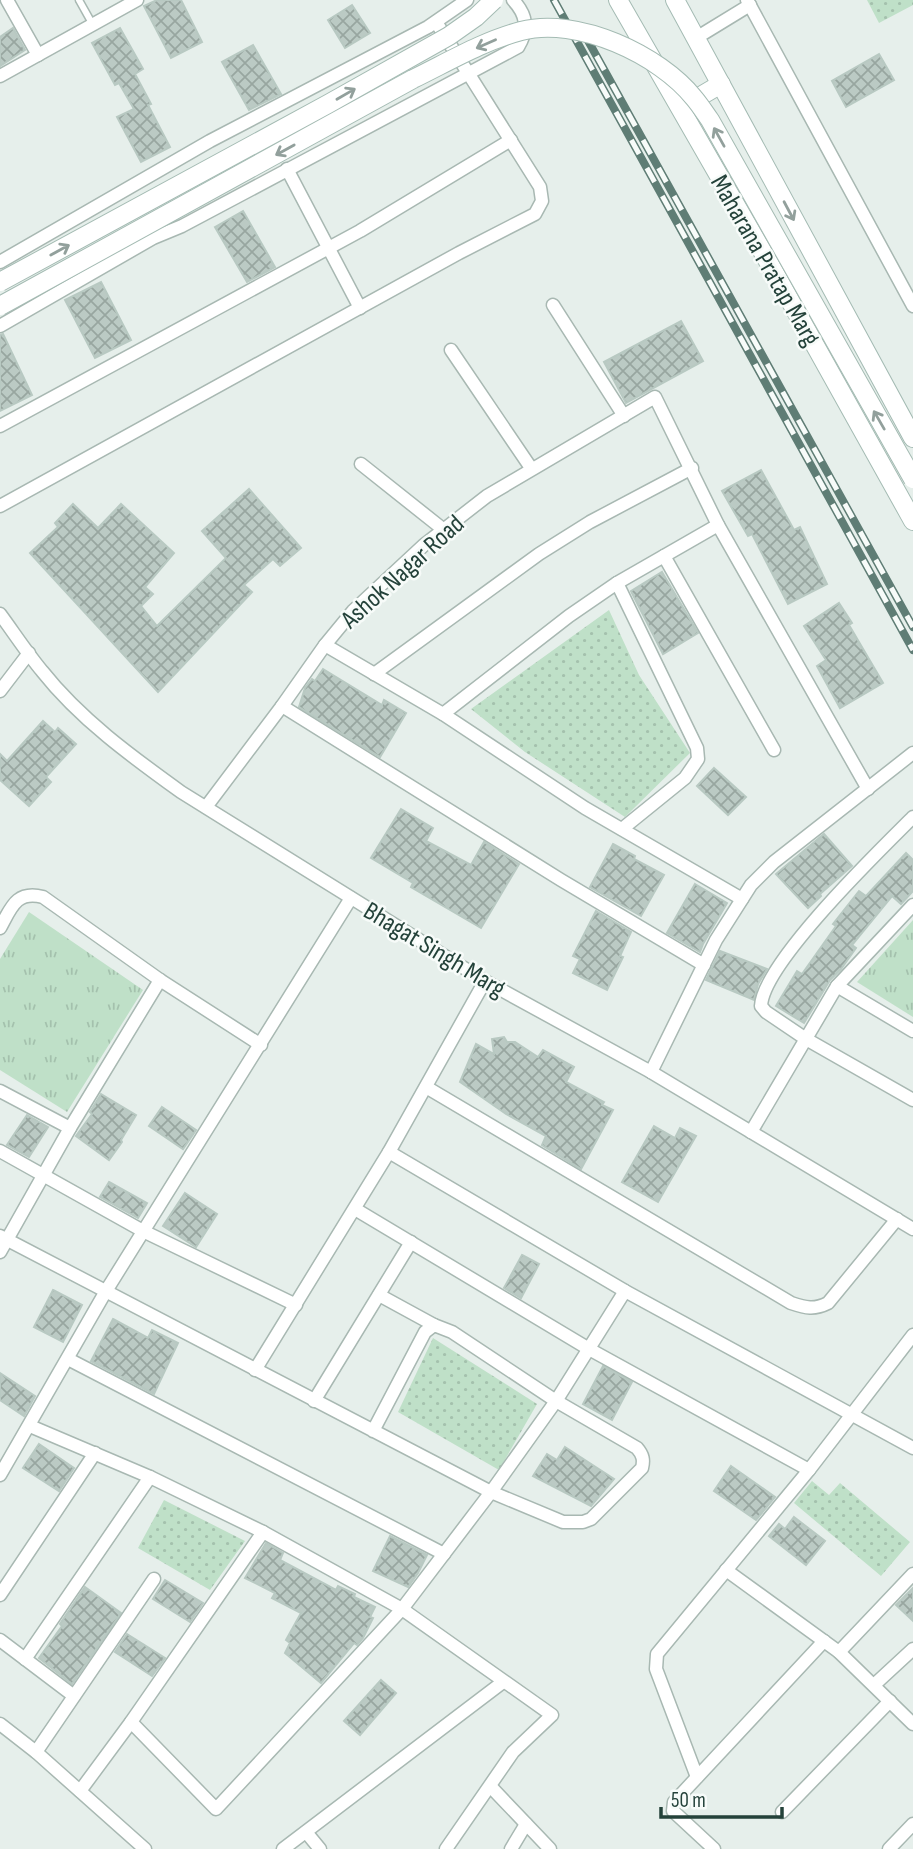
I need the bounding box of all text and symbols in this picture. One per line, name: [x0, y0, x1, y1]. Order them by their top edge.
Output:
one-way arrow: [476, 38, 498, 51]
one-way arrow: [335, 87, 355, 101]
one-way arrow: [712, 127, 725, 148]
one-way arrow: [276, 143, 296, 157]
street label: Maharana Pratap Marg: [703, 170, 826, 352]
one-way arrow: [783, 200, 797, 221]
one-way arrow: [49, 243, 70, 256]
one-way arrow: [872, 411, 886, 431]
street label: Ashok Nagar Road: [334, 509, 471, 636]
street label: Bhagat Singh Marg: [358, 896, 511, 1005]
scale bar: [661, 1776, 782, 1820]
text: 50 m: [671, 1788, 706, 1813]

